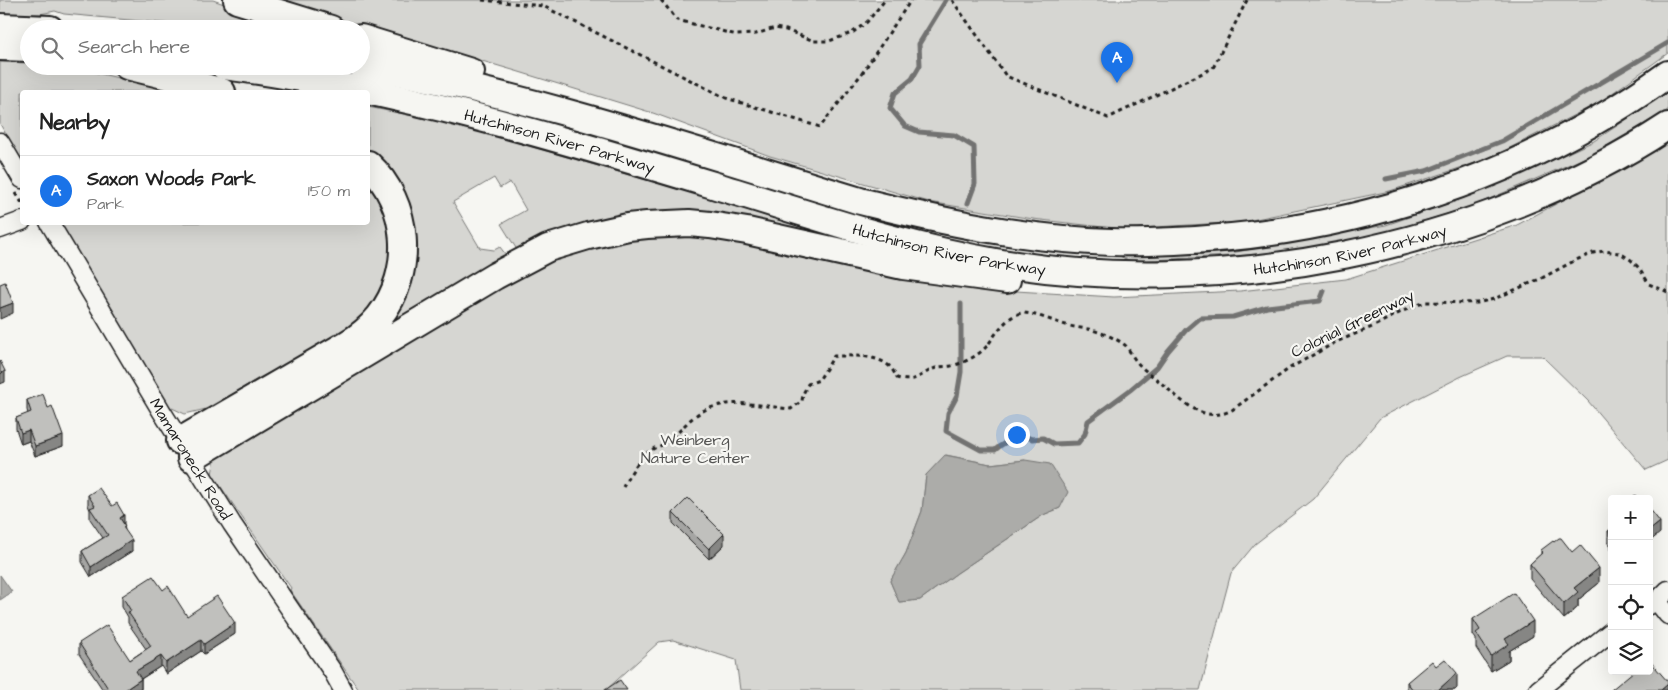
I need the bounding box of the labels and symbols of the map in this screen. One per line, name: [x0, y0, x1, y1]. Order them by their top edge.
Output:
pin: A: [1101, 42, 1133, 83]
street label: Hutchinson River Parkway: [462, 104, 657, 180]
street label: Hutchinson River Parkway: [850, 218, 1047, 282]
street label: Hutchinson River Parkway: [1252, 219, 1450, 281]
street label: Colonial Greenway: [1287, 284, 1418, 364]
street label: Mamaroneck Road: [144, 394, 237, 524]
your location: [1004, 422, 1030, 448]
park label: Weinberg Nature Center: [641, 429, 749, 469]

